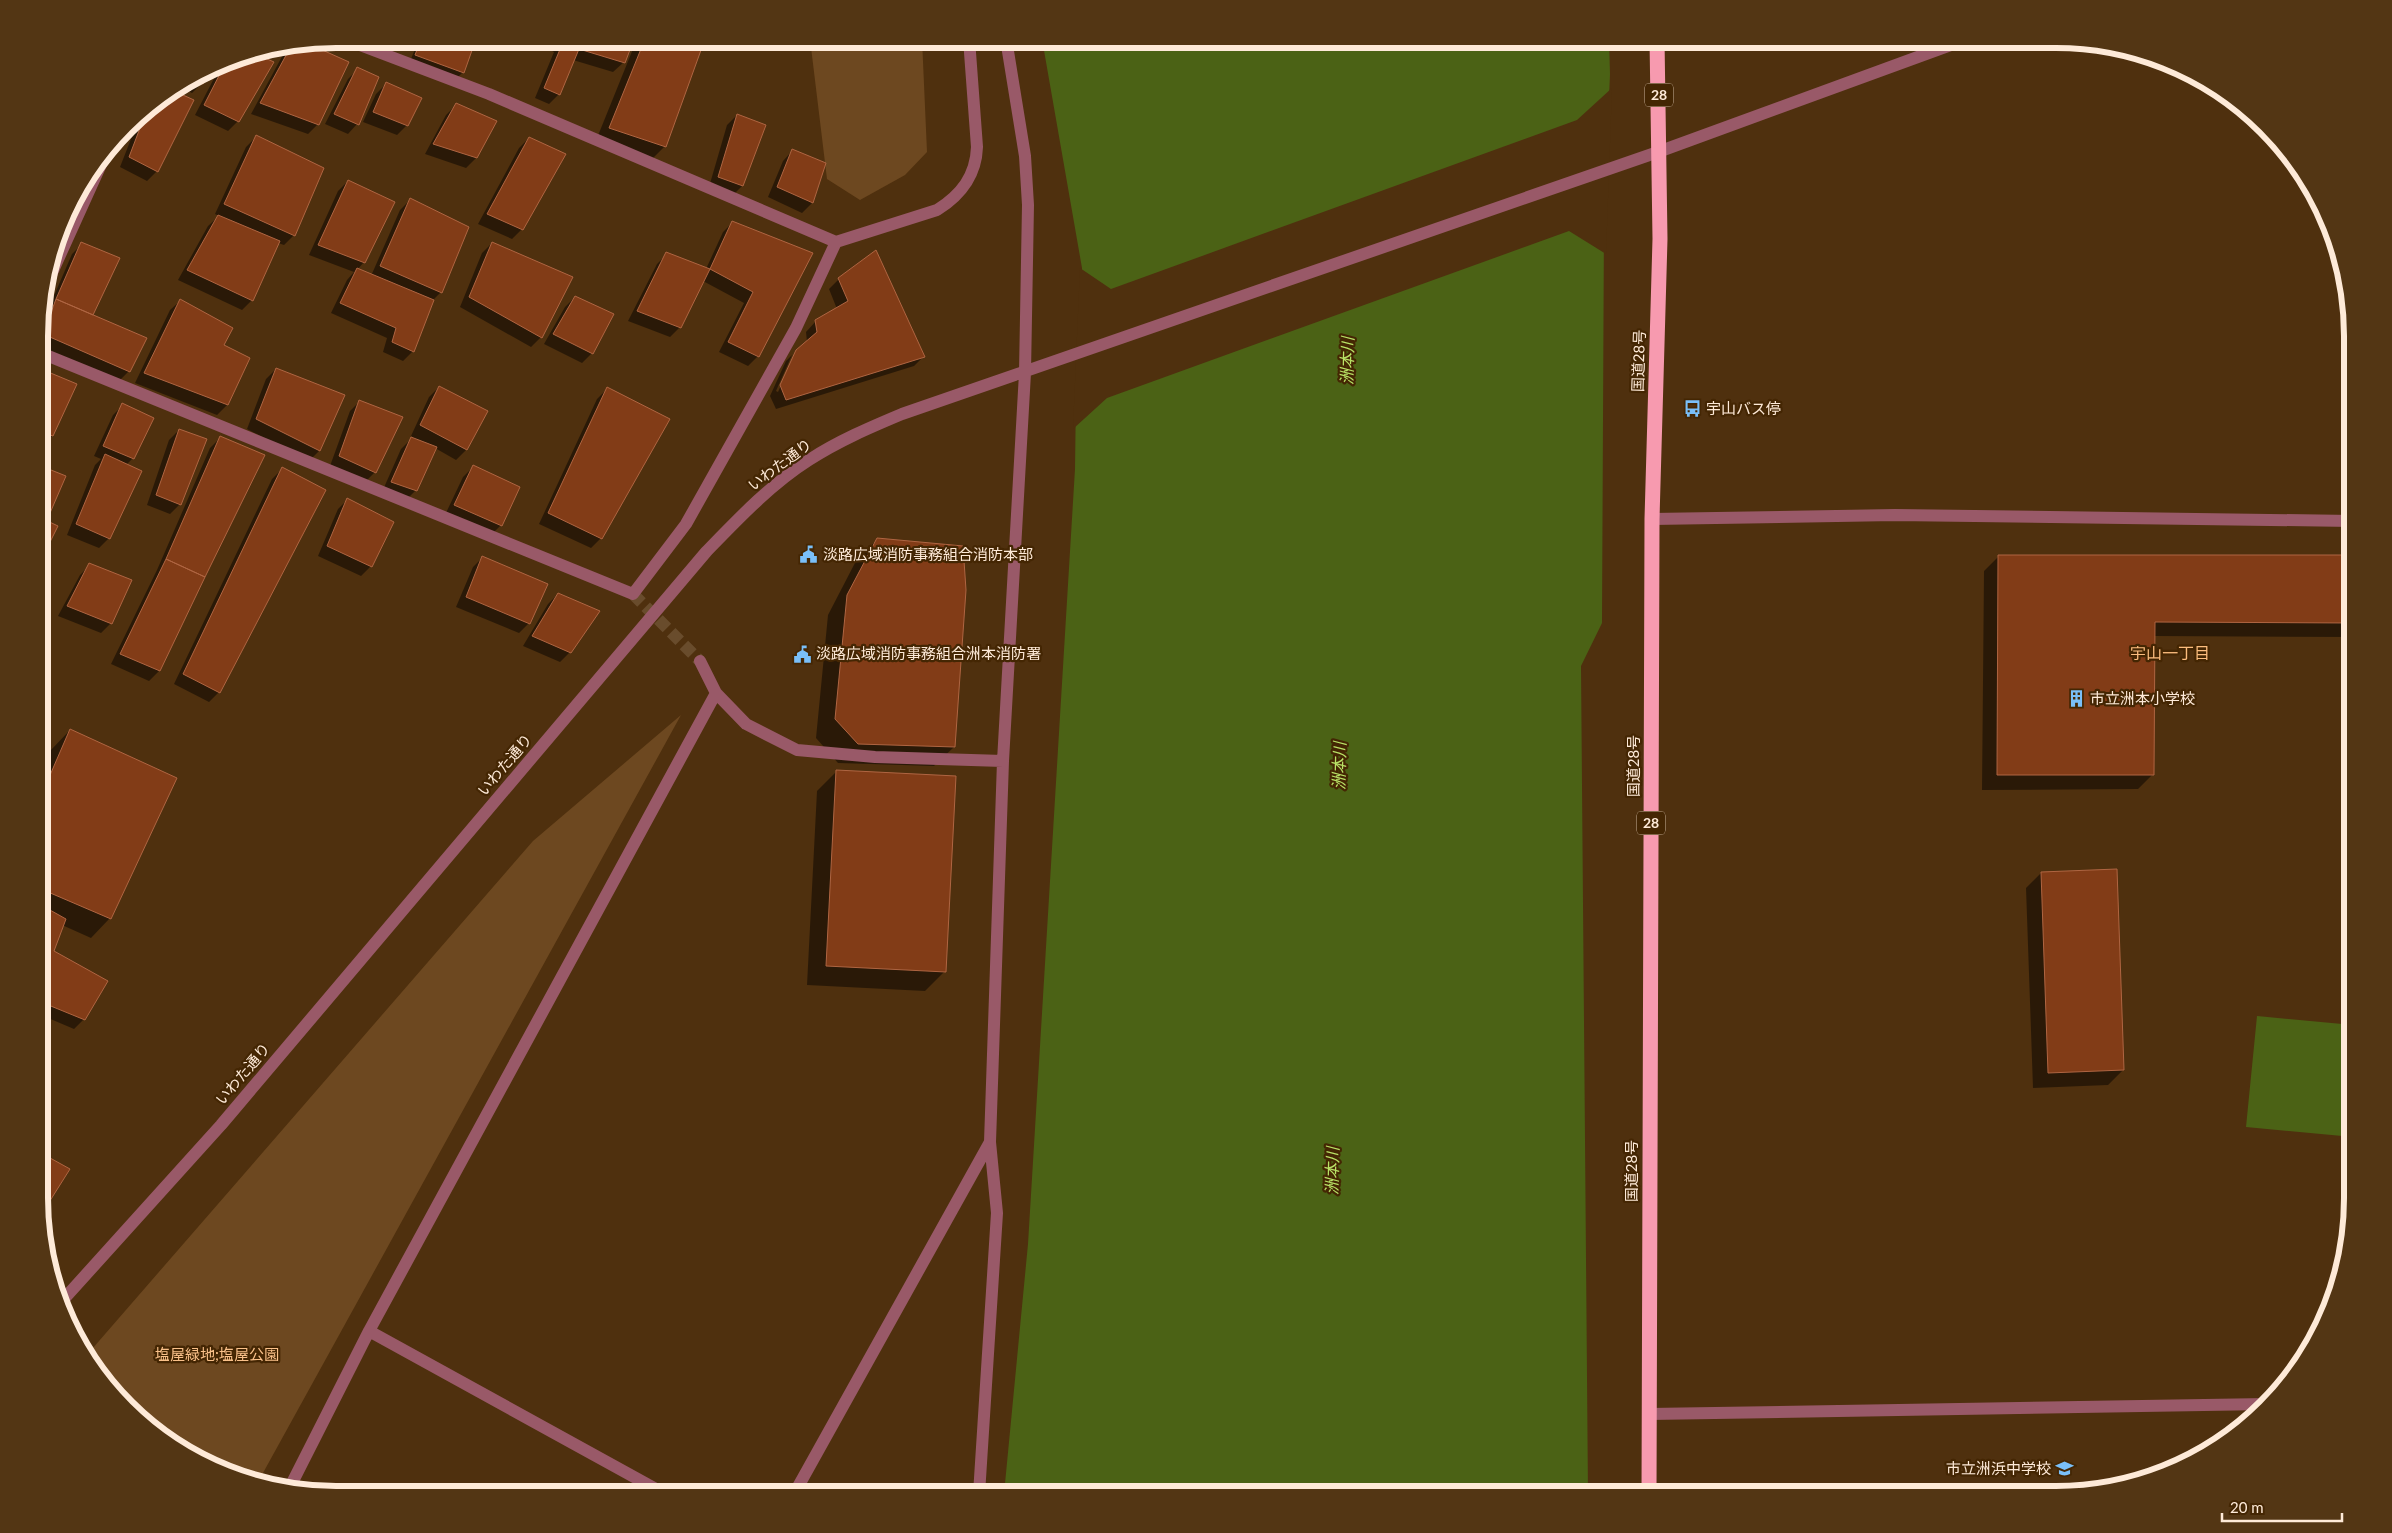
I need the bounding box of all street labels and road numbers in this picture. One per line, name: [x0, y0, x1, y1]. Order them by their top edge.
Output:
road number: 28: [1645, 84, 1673, 106]
street label: 国道28号: [1628, 329, 1648, 392]
street label: いわた通り: [744, 434, 815, 494]
street label: いわた通り: [473, 730, 535, 799]
street label: 国道28号: [1624, 735, 1642, 797]
road number: 28: [1637, 811, 1665, 834]
street label: いわた通り: [211, 1039, 273, 1108]
street label: 国道28号: [1622, 1140, 1640, 1202]

